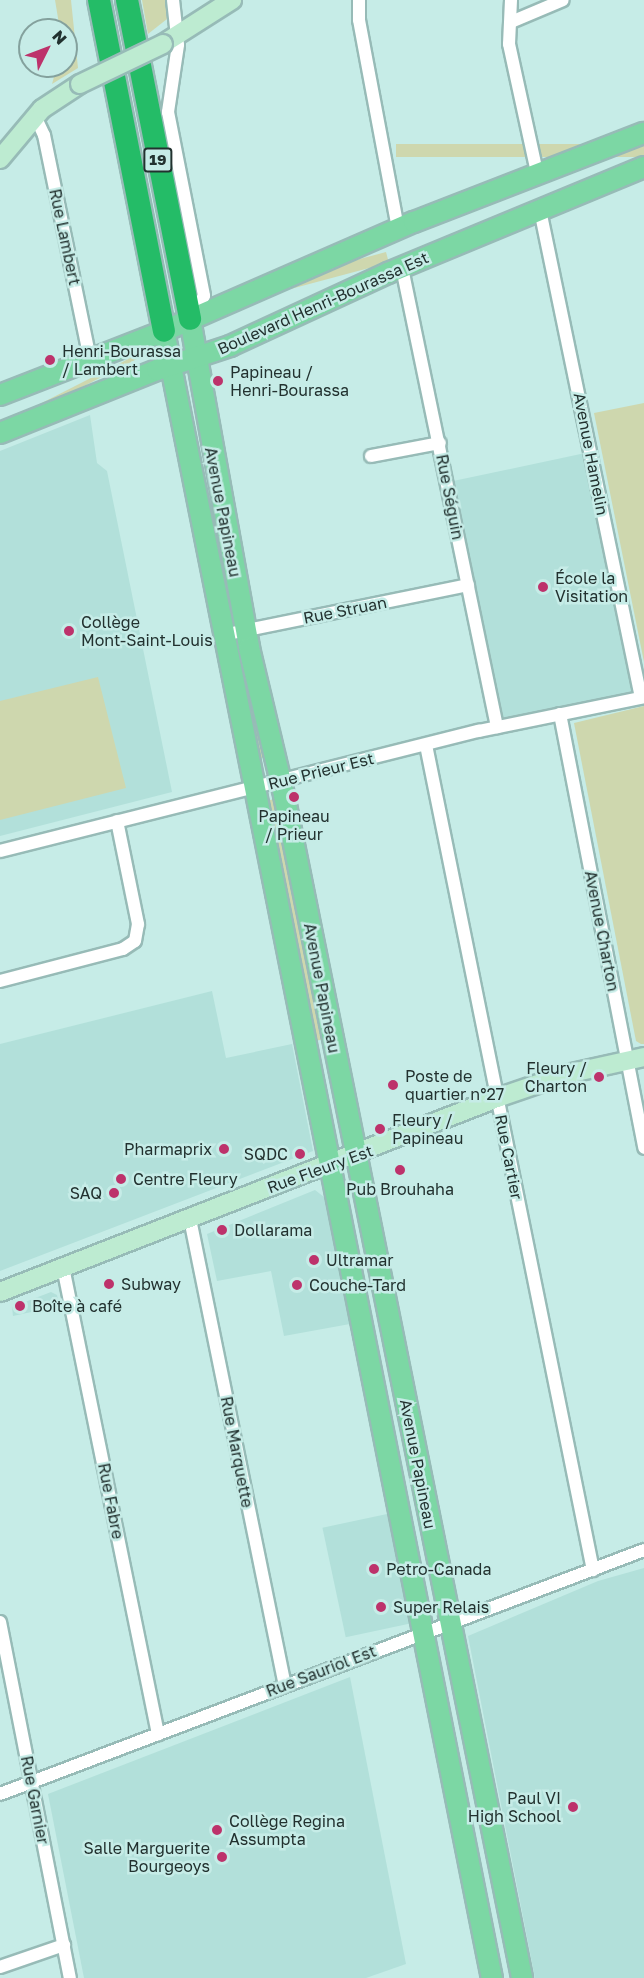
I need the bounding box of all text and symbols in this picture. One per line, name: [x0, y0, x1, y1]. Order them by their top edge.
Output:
north arrow: [18, 18, 78, 78]
text: N: [48, 26, 71, 49]
road number: 19: [143, 148, 173, 172]
street label: Rue Lambert: [45, 187, 85, 287]
street label: Boulevard Henri-Bourassa Est: [214, 248, 432, 358]
place label: Henri-Bourassa / Lambert: [62, 341, 181, 379]
marker: Henri-Bourassa / Lambert: [43, 353, 57, 367]
place label: Papineau / Henri-Bourassa: [230, 362, 349, 400]
marker: Papineau / Henri-Bourassa: [211, 374, 225, 388]
street label: Avenue Hamelin: [570, 391, 612, 517]
street label: Avenue Papineau: [201, 445, 245, 579]
street label: Rue Séguin: [432, 453, 468, 541]
place label: École la Visitation: [555, 568, 628, 606]
marker: École la Visitation: [536, 580, 550, 594]
street label: Rue Struan: [302, 593, 388, 627]
place label: Collège Mont-Saint-Louis: [81, 612, 213, 650]
marker: Collège Mont-Saint-Louis: [62, 624, 76, 638]
street label: Rue Prieur Est: [266, 749, 376, 793]
marker: Papineau / Prieur: [287, 790, 301, 804]
place label: Papineau / Prieur: [258, 806, 330, 844]
street label: Avenue Charton: [581, 869, 623, 993]
street label: Avenue Papineau: [300, 921, 344, 1055]
place label: Fleury / Charton: [525, 1058, 587, 1096]
place label: Poste de quartier n°27: [405, 1066, 504, 1104]
marker: Fleury / Charton: [592, 1070, 606, 1084]
marker: Poste de quartier n°27: [386, 1078, 400, 1092]
place label: Fleury / Papineau: [392, 1110, 463, 1148]
street label: Rue Cartier: [491, 1113, 527, 1201]
marker: Fleury / Papineau: [373, 1122, 387, 1136]
place label: Pharmaprix: [124, 1139, 212, 1159]
street label: Rue Fleury Est: [264, 1141, 376, 1197]
marker: Pharmaprix: [217, 1142, 231, 1156]
place label: SQDC: [244, 1144, 288, 1164]
marker: SQDC: [293, 1147, 307, 1161]
marker: Pub Brouhaha: [393, 1163, 407, 1177]
place label: Centre Fleury: [133, 1169, 238, 1189]
marker: Centre Fleury: [114, 1172, 128, 1186]
place label: Pub Brouhaha: [346, 1179, 454, 1199]
place label: SAQ: [70, 1183, 102, 1203]
marker: SAQ: [107, 1186, 121, 1200]
place label: Dollarama: [234, 1220, 312, 1240]
marker: Dollarama: [215, 1223, 229, 1237]
place label: Ultramar: [326, 1250, 393, 1270]
marker: Ultramar: [307, 1253, 321, 1267]
place label: Subway: [121, 1274, 181, 1294]
place label: Couche-Tard: [309, 1275, 406, 1295]
marker: Subway: [102, 1277, 116, 1291]
marker: Couche-Tard: [290, 1278, 304, 1292]
place label: Boîte à café: [32, 1296, 122, 1316]
marker: Boîte à café: [13, 1299, 27, 1313]
street label: Rue Marquette: [217, 1395, 257, 1509]
street label: Avenue Papineau: [396, 1397, 440, 1531]
street label: Rue Fabre: [94, 1461, 128, 1541]
place label: Petro-Canada: [386, 1559, 491, 1579]
marker: Petro-Canada: [367, 1562, 381, 1576]
place label: Super Relais: [393, 1597, 489, 1617]
marker: Super Relais: [374, 1600, 388, 1614]
street label: Rue Sauriol Est: [263, 1641, 379, 1701]
street label: Rue Garnier: [17, 1754, 53, 1846]
place label: Paul VI High School: [468, 1788, 561, 1826]
marker: Paul VI High School: [566, 1800, 580, 1814]
place label: Collège Regina Assumpta: [229, 1811, 345, 1849]
marker: Collège Regina Assumpta: [210, 1823, 224, 1837]
place label: Salle Marguerite Bourgeoys: [83, 1838, 210, 1876]
marker: Salle Marguerite Bourgeoys: [215, 1850, 229, 1864]

